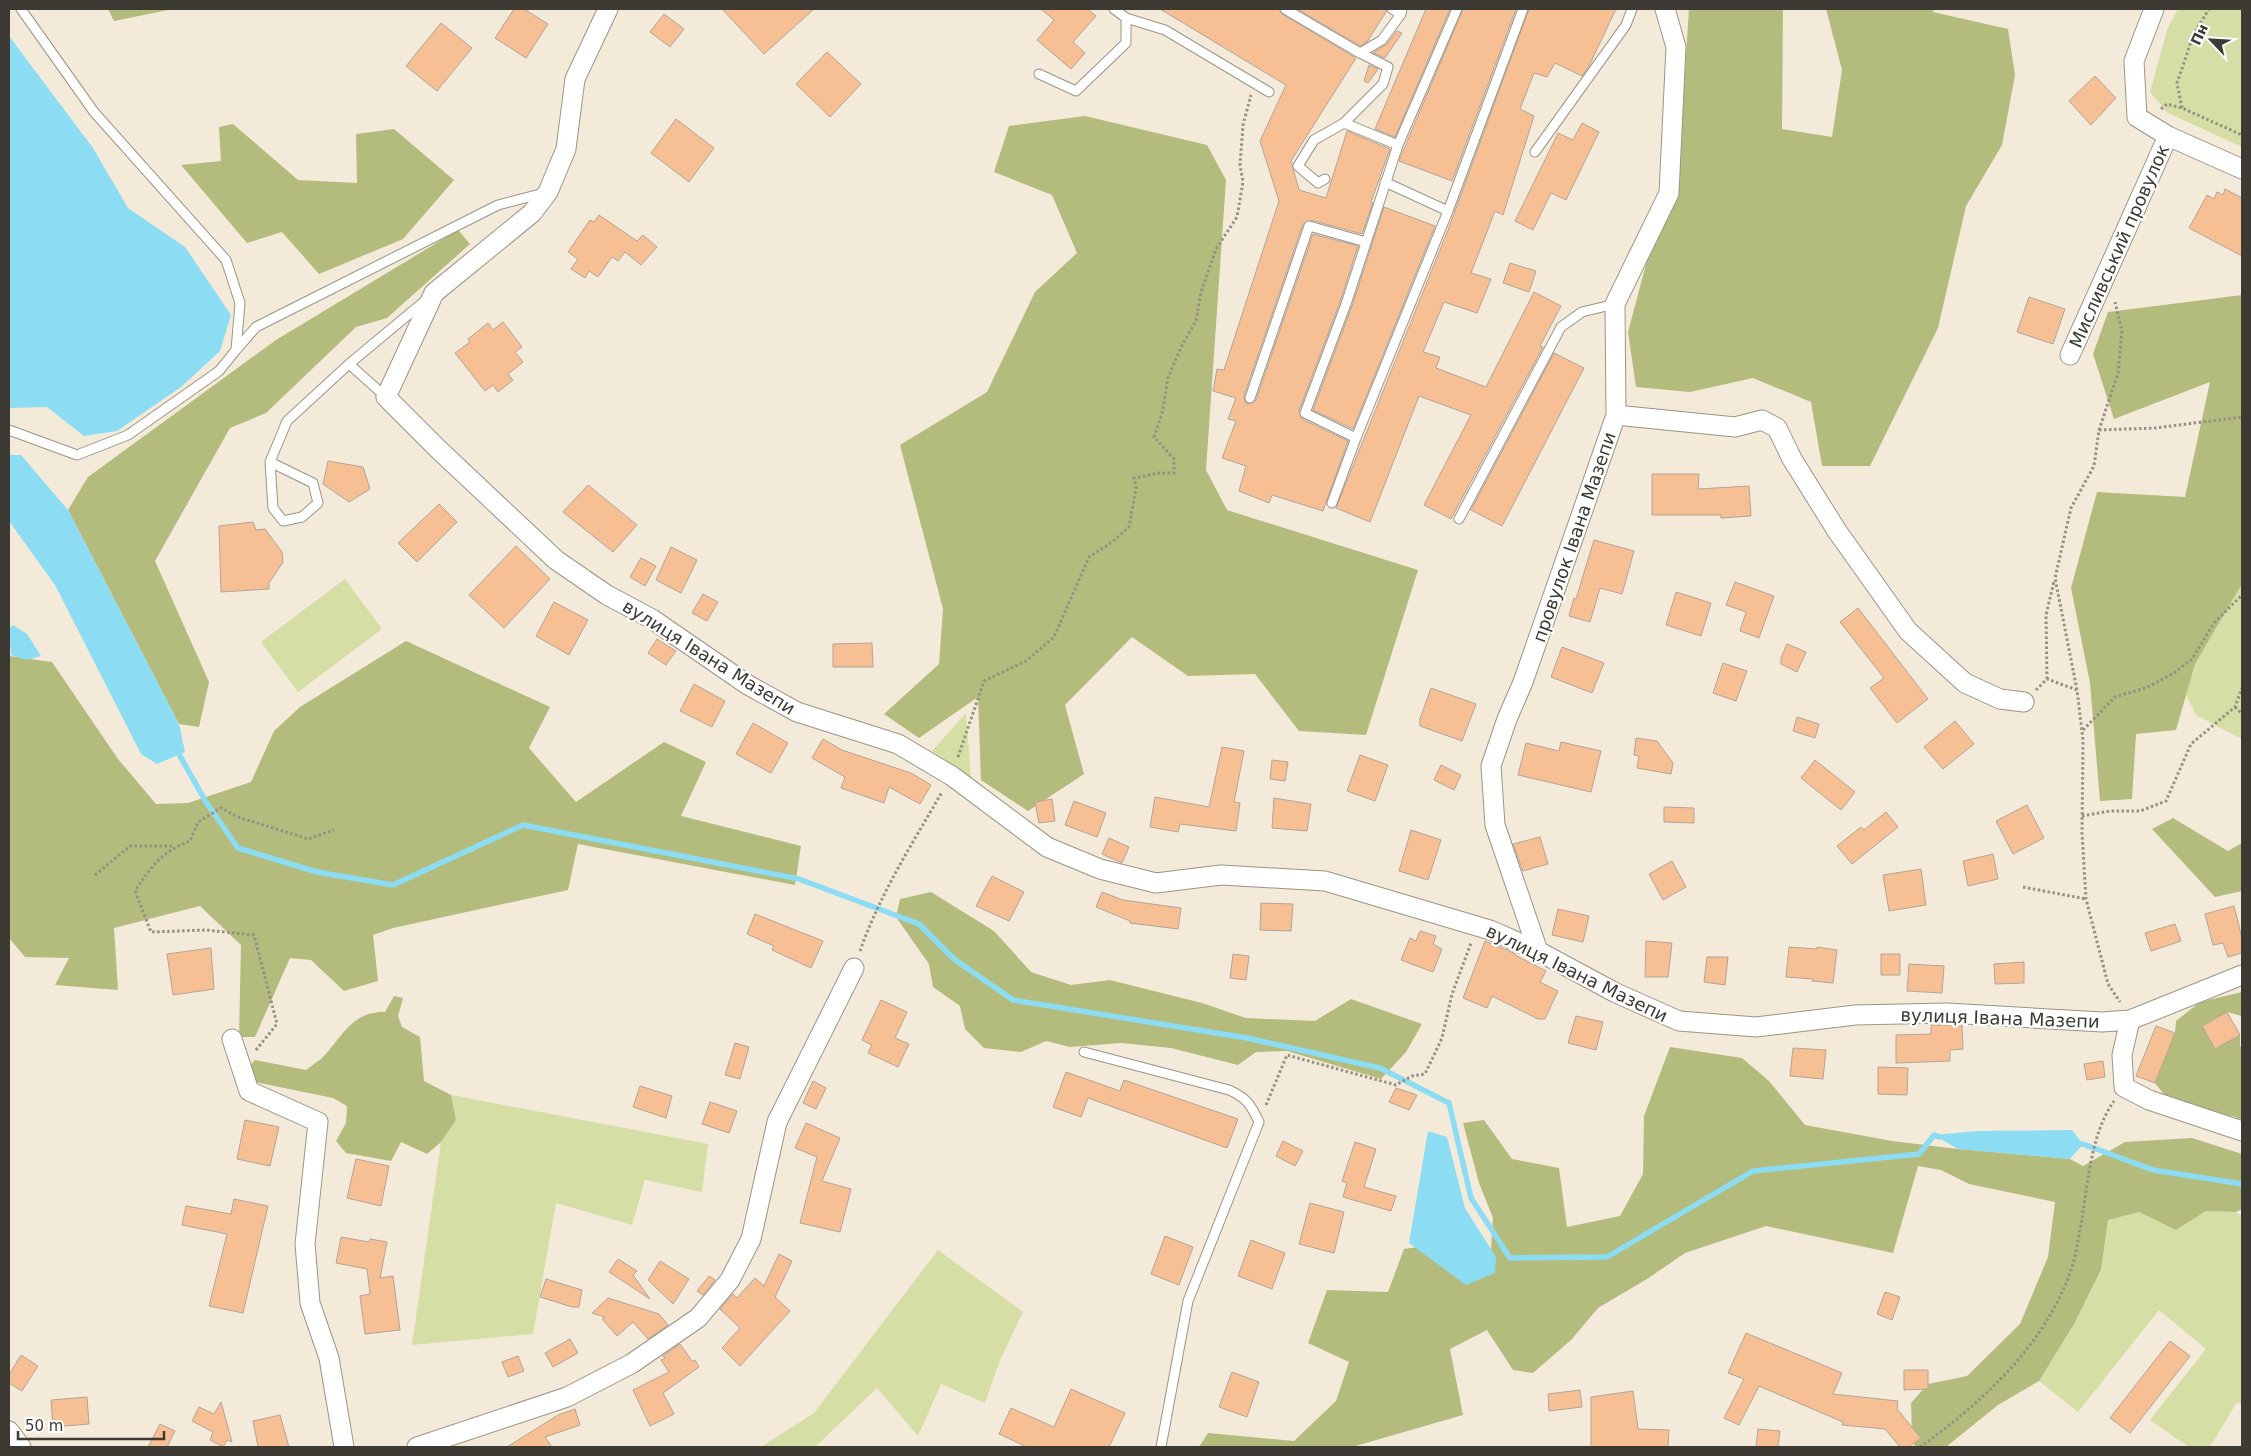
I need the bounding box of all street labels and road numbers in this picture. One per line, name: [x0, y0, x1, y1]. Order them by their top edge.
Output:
street label: Мисливський провулок: [2065, 141, 2173, 351]
street label: провулок Івана Мазепи: [1528, 429, 1620, 645]
street label: вулиця Івана Мазепи: [619, 595, 799, 719]
street label: вулиця Івана Мазепи: [1483, 920, 1671, 1026]
street label: вулиця Івана Мазепи: [1900, 1004, 2100, 1032]

